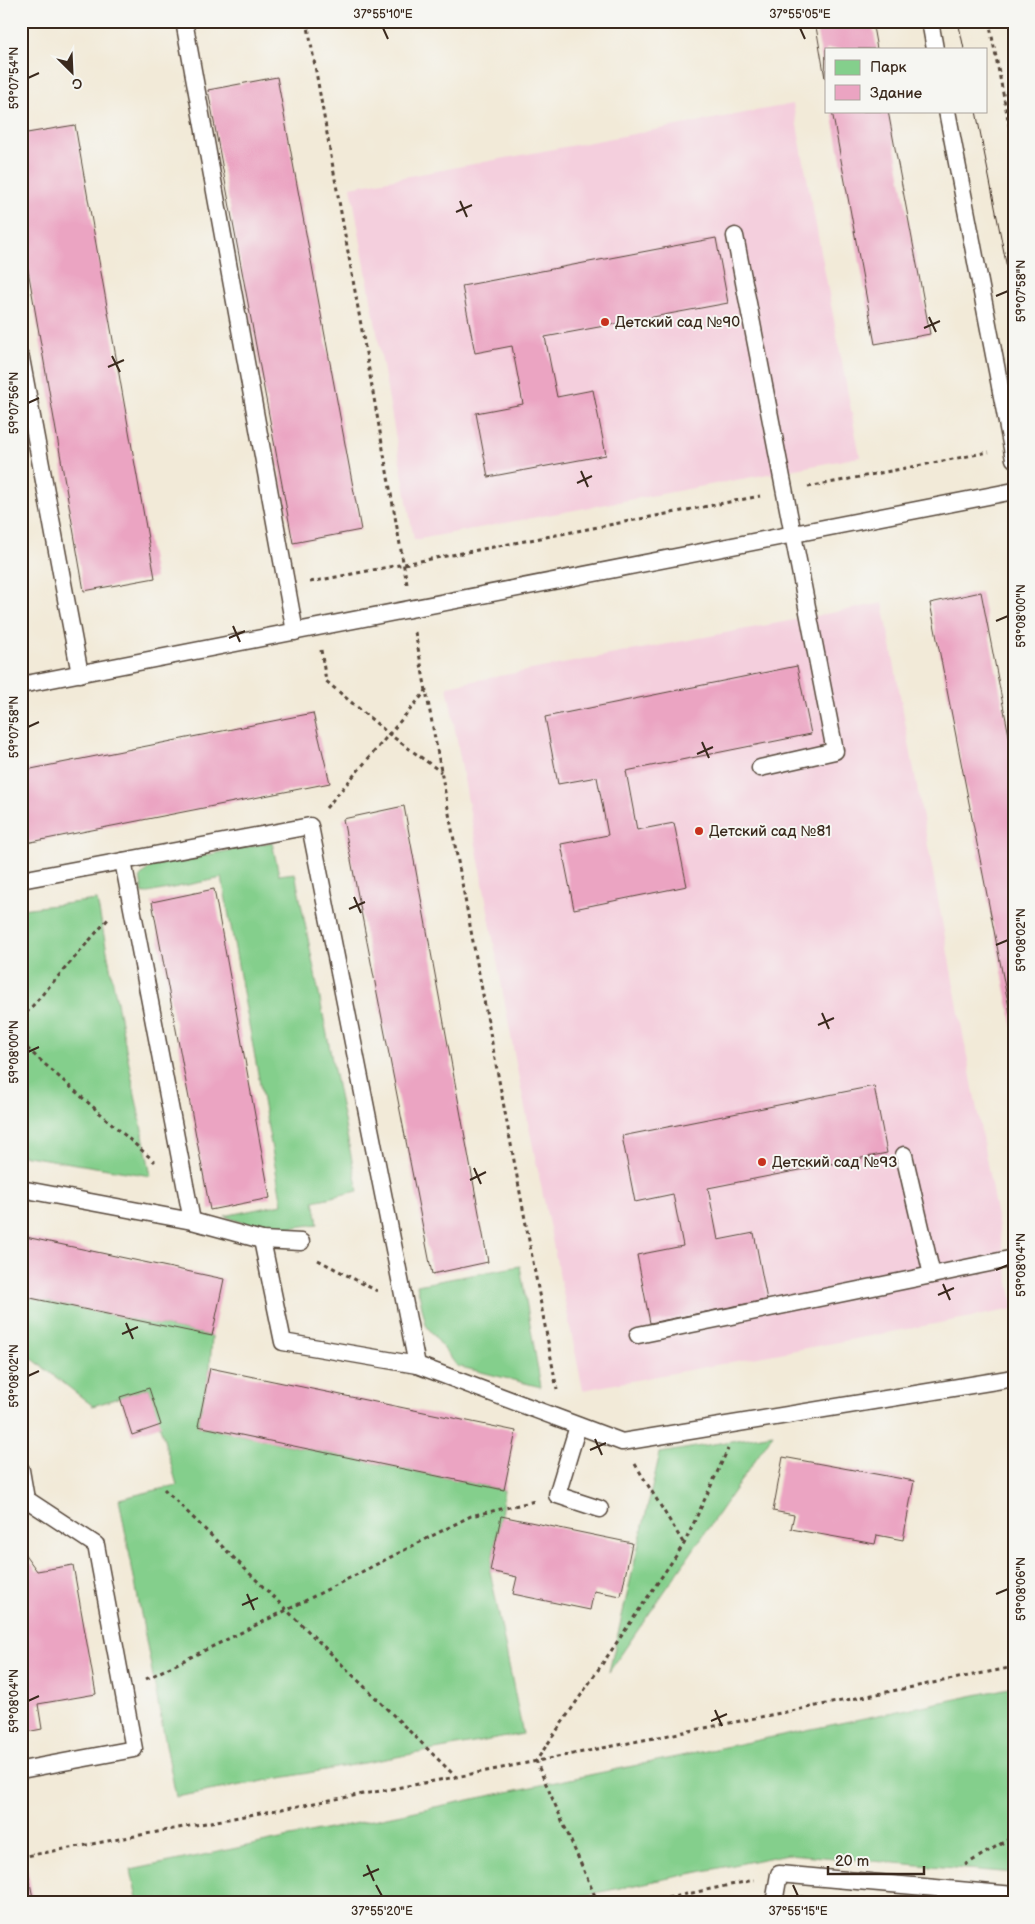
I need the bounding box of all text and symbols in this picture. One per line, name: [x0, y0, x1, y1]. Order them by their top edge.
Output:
text: 37°55'10"E: [353, 7, 413, 22]
text: 37°55'05"E: [769, 7, 831, 22]
text: 59°07'54"N: [7, 47, 22, 109]
north arrow: [48, 48, 98, 98]
legend: [825, 48, 988, 112]
text: Парк: [870, 58, 907, 77]
text: С: [69, 74, 85, 93]
text: Здание: [870, 84, 922, 103]
text: 59°07'58"N: [1014, 260, 1029, 322]
place label: Детский сад №90: [615, 313, 740, 332]
marker: Детский сад №90: [599, 316, 611, 328]
text: 59°07'56"N: [7, 372, 22, 434]
text: 59°08'00"N: [1014, 584, 1029, 648]
text: 59°07'58"N: [7, 696, 22, 758]
place label: Детский сад №81: [709, 822, 831, 841]
marker: Детский сад №81: [693, 825, 705, 837]
text: 59°08'02"N: [1014, 908, 1029, 972]
text: 59°08'00"N: [7, 1020, 22, 1084]
place label: Детский сад №93: [772, 1153, 897, 1172]
marker: Детский сад №93: [756, 1156, 768, 1168]
text: 59°08'04"N: [1014, 1233, 1029, 1297]
text: 59°08'02"N: [7, 1344, 22, 1408]
text: 59°08'06"N: [1014, 1557, 1029, 1621]
text: 59°08'04"N: [7, 1669, 22, 1733]
scale bar: [828, 1844, 924, 1876]
text: 20 m: [835, 1852, 869, 1871]
text: 37°55'20"E: [351, 1904, 413, 1919]
text: 37°55'15"E: [768, 1904, 828, 1919]

